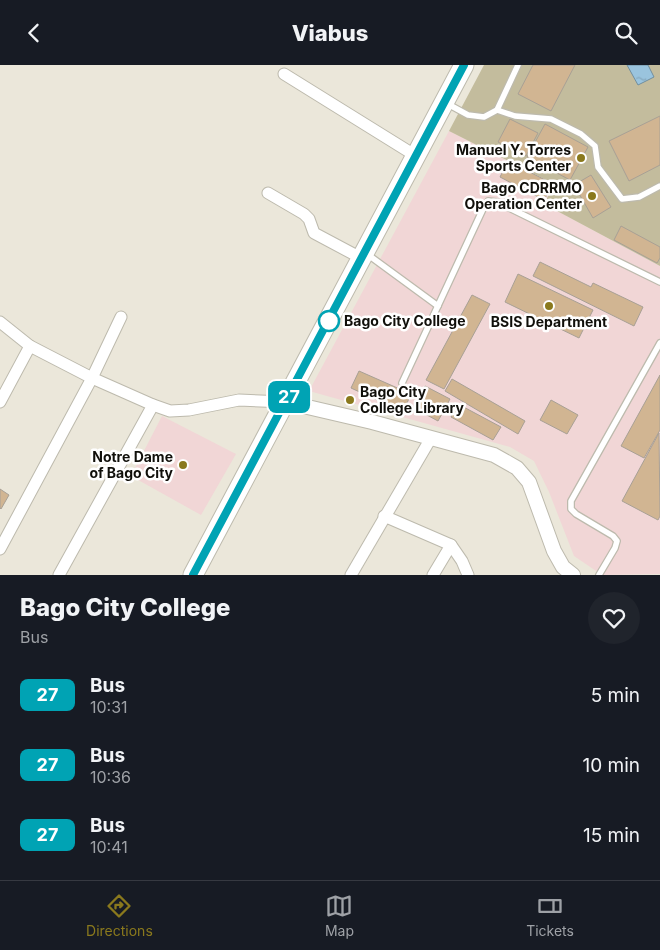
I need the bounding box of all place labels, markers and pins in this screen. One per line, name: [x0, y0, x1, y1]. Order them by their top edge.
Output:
place label: Manuel Y. Torres Sports Center: [456, 141, 571, 174]
marker: Manuel Y. Torres Sports Center: [575, 152, 587, 164]
place label: Bago CDRRMO Operation Center: [464, 179, 582, 212]
marker: Bago CDRRMO Operation Center: [586, 190, 598, 202]
marker: BSIS Department: [543, 300, 555, 312]
marker: Bago City College: [318, 310, 340, 332]
place label: Bago City College: [344, 312, 466, 329]
place label: BSIS Department: [491, 313, 607, 330]
place label: Bago City College Library: [360, 383, 464, 416]
marker: Bago City College Library: [344, 394, 356, 406]
place label: Notre Dame of Bago City: [89, 448, 174, 481]
marker: Notre Dame of Bago City: [177, 459, 189, 471]

